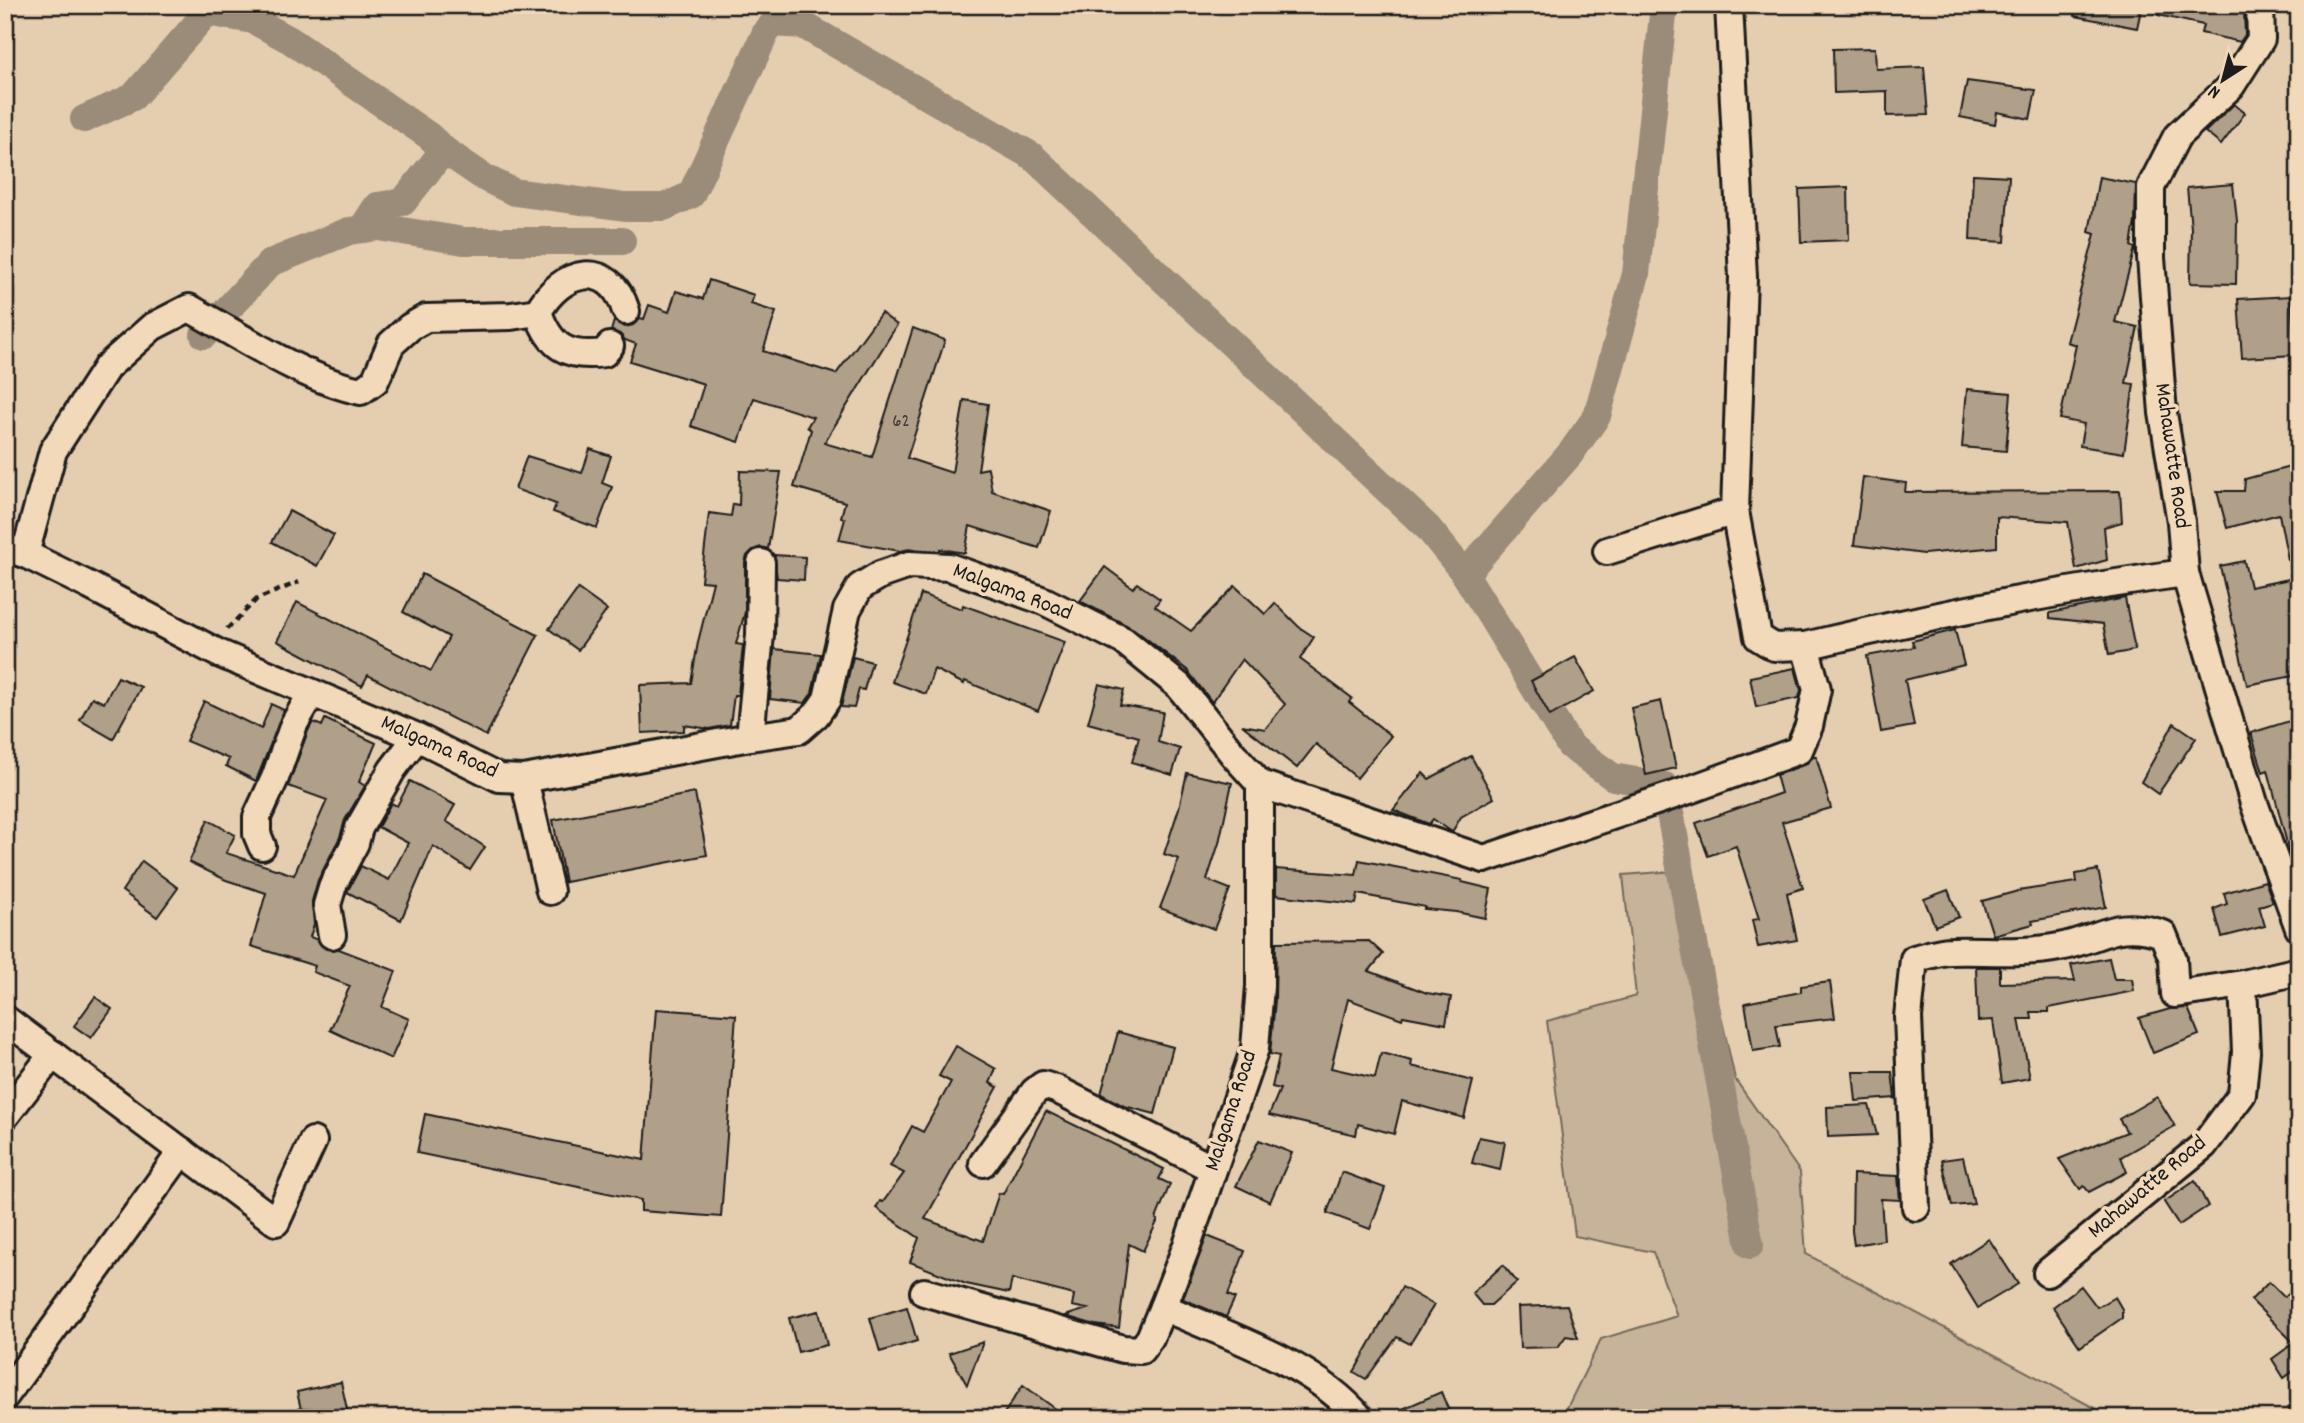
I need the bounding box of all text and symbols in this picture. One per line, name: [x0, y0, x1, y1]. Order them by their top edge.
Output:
north arrow: [2188, 46, 2258, 116]
text: N: [2203, 77, 2227, 105]
street label: Mahawatte Road: [2144, 381, 2198, 531]
house number: 62: [892, 409, 910, 436]
street label: Malgama Road: [948, 555, 1076, 631]
street label: Malgama Road: [375, 707, 503, 789]
street label: Malgama Road: [1197, 1046, 1267, 1176]
street label: Mahawatte Road: [2081, 1128, 2215, 1248]

